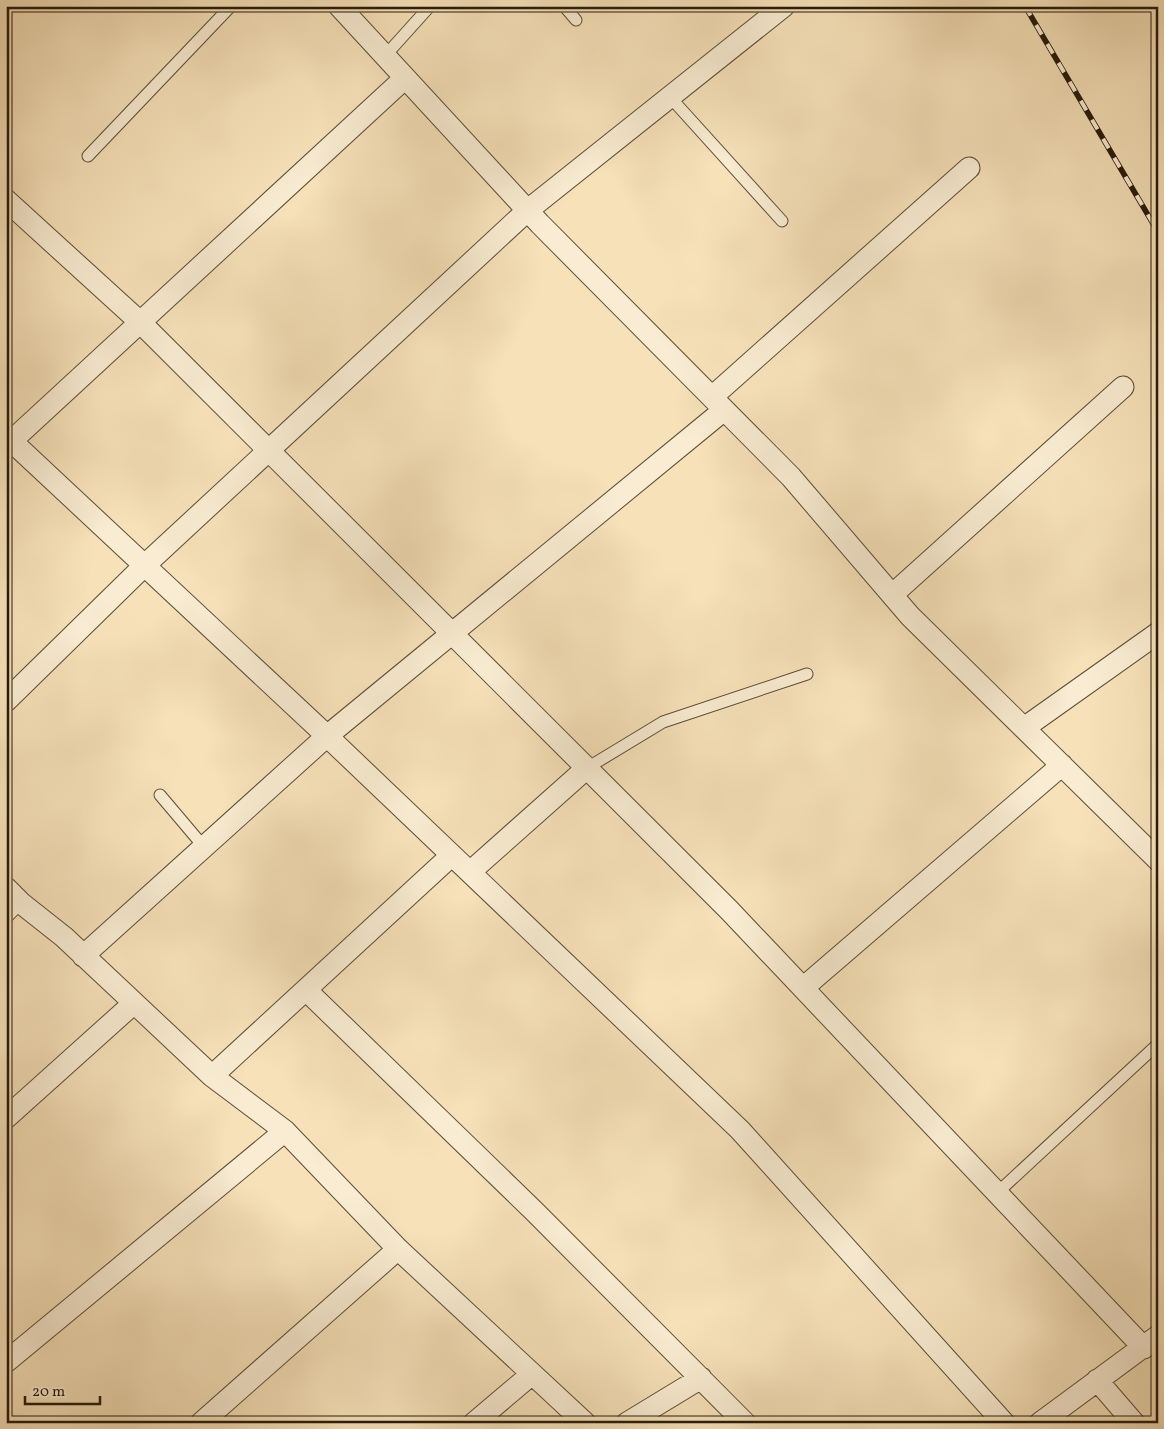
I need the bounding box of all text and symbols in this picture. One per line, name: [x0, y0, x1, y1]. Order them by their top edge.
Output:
scale bar: [25, 1374, 100, 1406]
text: 20 m: [32, 1382, 65, 1403]

